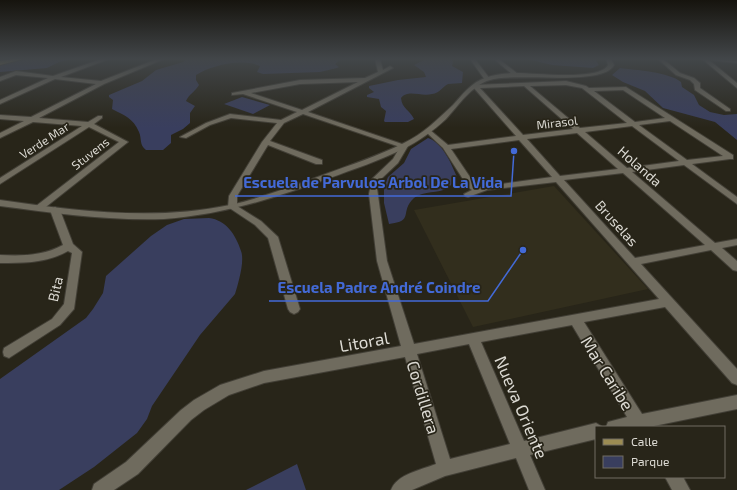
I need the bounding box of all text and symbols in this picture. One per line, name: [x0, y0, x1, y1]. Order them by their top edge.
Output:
street label: Mirasol: [536, 112, 579, 131]
street label: Verde Mar: [17, 119, 71, 161]
street label: Stuvens: [68, 134, 112, 172]
street label: Holanda: [614, 142, 666, 190]
callout: Escuela de Parvulos Arbol De La Vida: [235, 169, 511, 196]
text: Escuela de Parvulos Arbol De La Vida: [243, 173, 503, 191]
street label: Bruselas: [592, 197, 642, 249]
callout: Escuela Padre André Coindre: [269, 274, 488, 301]
street label: Bita: [44, 275, 66, 303]
text: Escuela Padre André Coindre: [278, 278, 480, 296]
street label: Litoral: [337, 327, 391, 355]
street label: Mar Caribe: [577, 332, 639, 414]
street label: Nueva Oriente: [491, 353, 553, 461]
street label: Cordillera: [403, 358, 445, 436]
legend: [595, 426, 725, 478]
text: Calle: [631, 434, 658, 448]
text: Parque: [631, 454, 669, 468]

